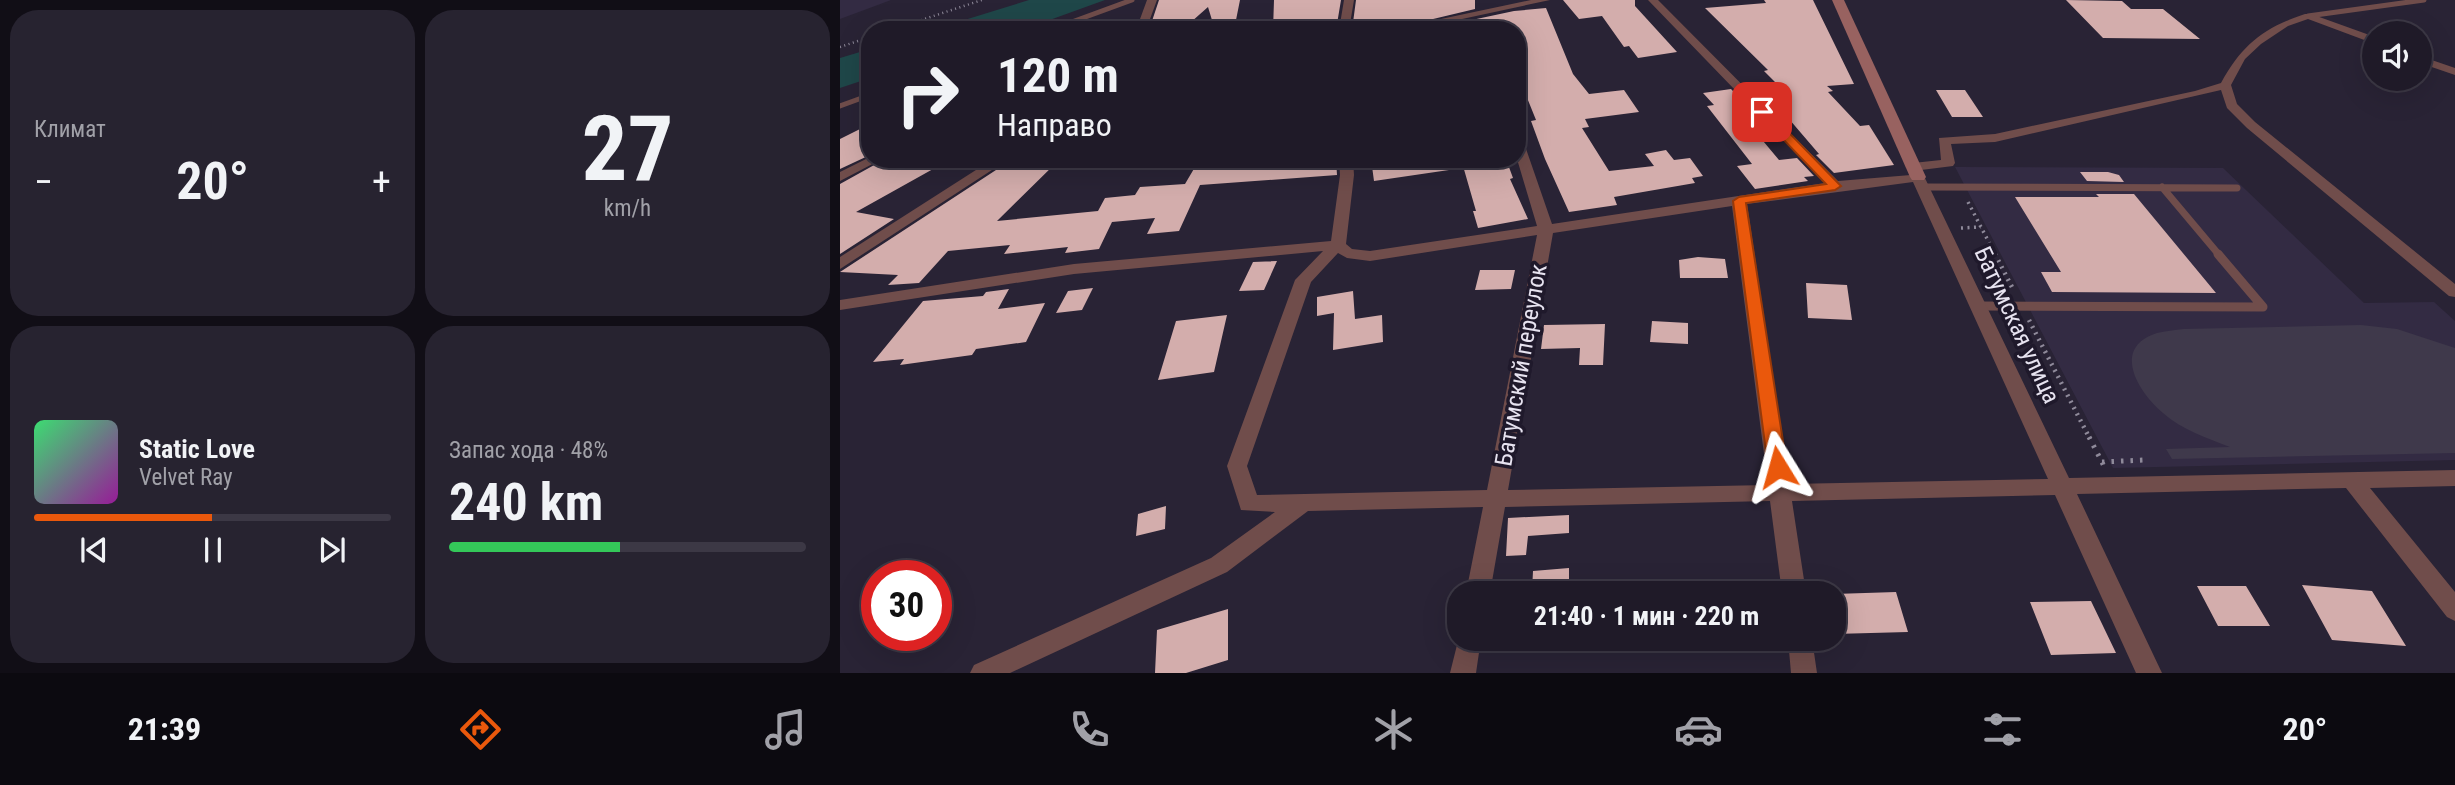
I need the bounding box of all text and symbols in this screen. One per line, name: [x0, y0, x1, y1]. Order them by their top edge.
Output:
map controls: [2362, 21, 2432, 91]
button: sound: [2362, 21, 2432, 91]
text: 120 m: [997, 47, 1119, 104]
icon: right: [882, 49, 973, 140]
pin: [1732, 82, 1792, 142]
icon: arrive: [1743, 93, 1781, 131]
text: 27: [582, 96, 673, 202]
text: Направо: [997, 106, 1112, 144]
text: Климат: [34, 116, 106, 143]
text: 20°: [176, 151, 249, 212]
text: −: [34, 160, 53, 204]
text: +: [372, 160, 391, 204]
text: km/h: [604, 195, 651, 222]
street label: Батумская улица: [1968, 242, 2066, 408]
street label: Батумский переулок: [1489, 261, 1553, 468]
position arrow: [1741, 430, 1815, 504]
text: Static Love: [139, 434, 255, 464]
text: Запас хода · 48%: [449, 437, 608, 464]
text: Velvet Ray: [139, 464, 233, 491]
text: 240 km: [449, 472, 603, 533]
icon: previous: [75, 531, 113, 569]
icon: pause: [194, 531, 232, 569]
icon: next: [313, 531, 351, 569]
speed limit sign: 30: [861, 560, 952, 651]
text: 21:40 · 1 мин · 220 m: [1534, 601, 1759, 631]
icon: directions: [456, 705, 505, 754]
icon: music: [761, 705, 810, 754]
icon: phone: [1065, 705, 1114, 754]
icon: climate: [1369, 705, 1418, 754]
icon: car: [1674, 705, 1723, 754]
icon: filters: [1978, 705, 2027, 754]
text: 21:39: [128, 710, 201, 748]
text: 20°: [2283, 710, 2327, 748]

